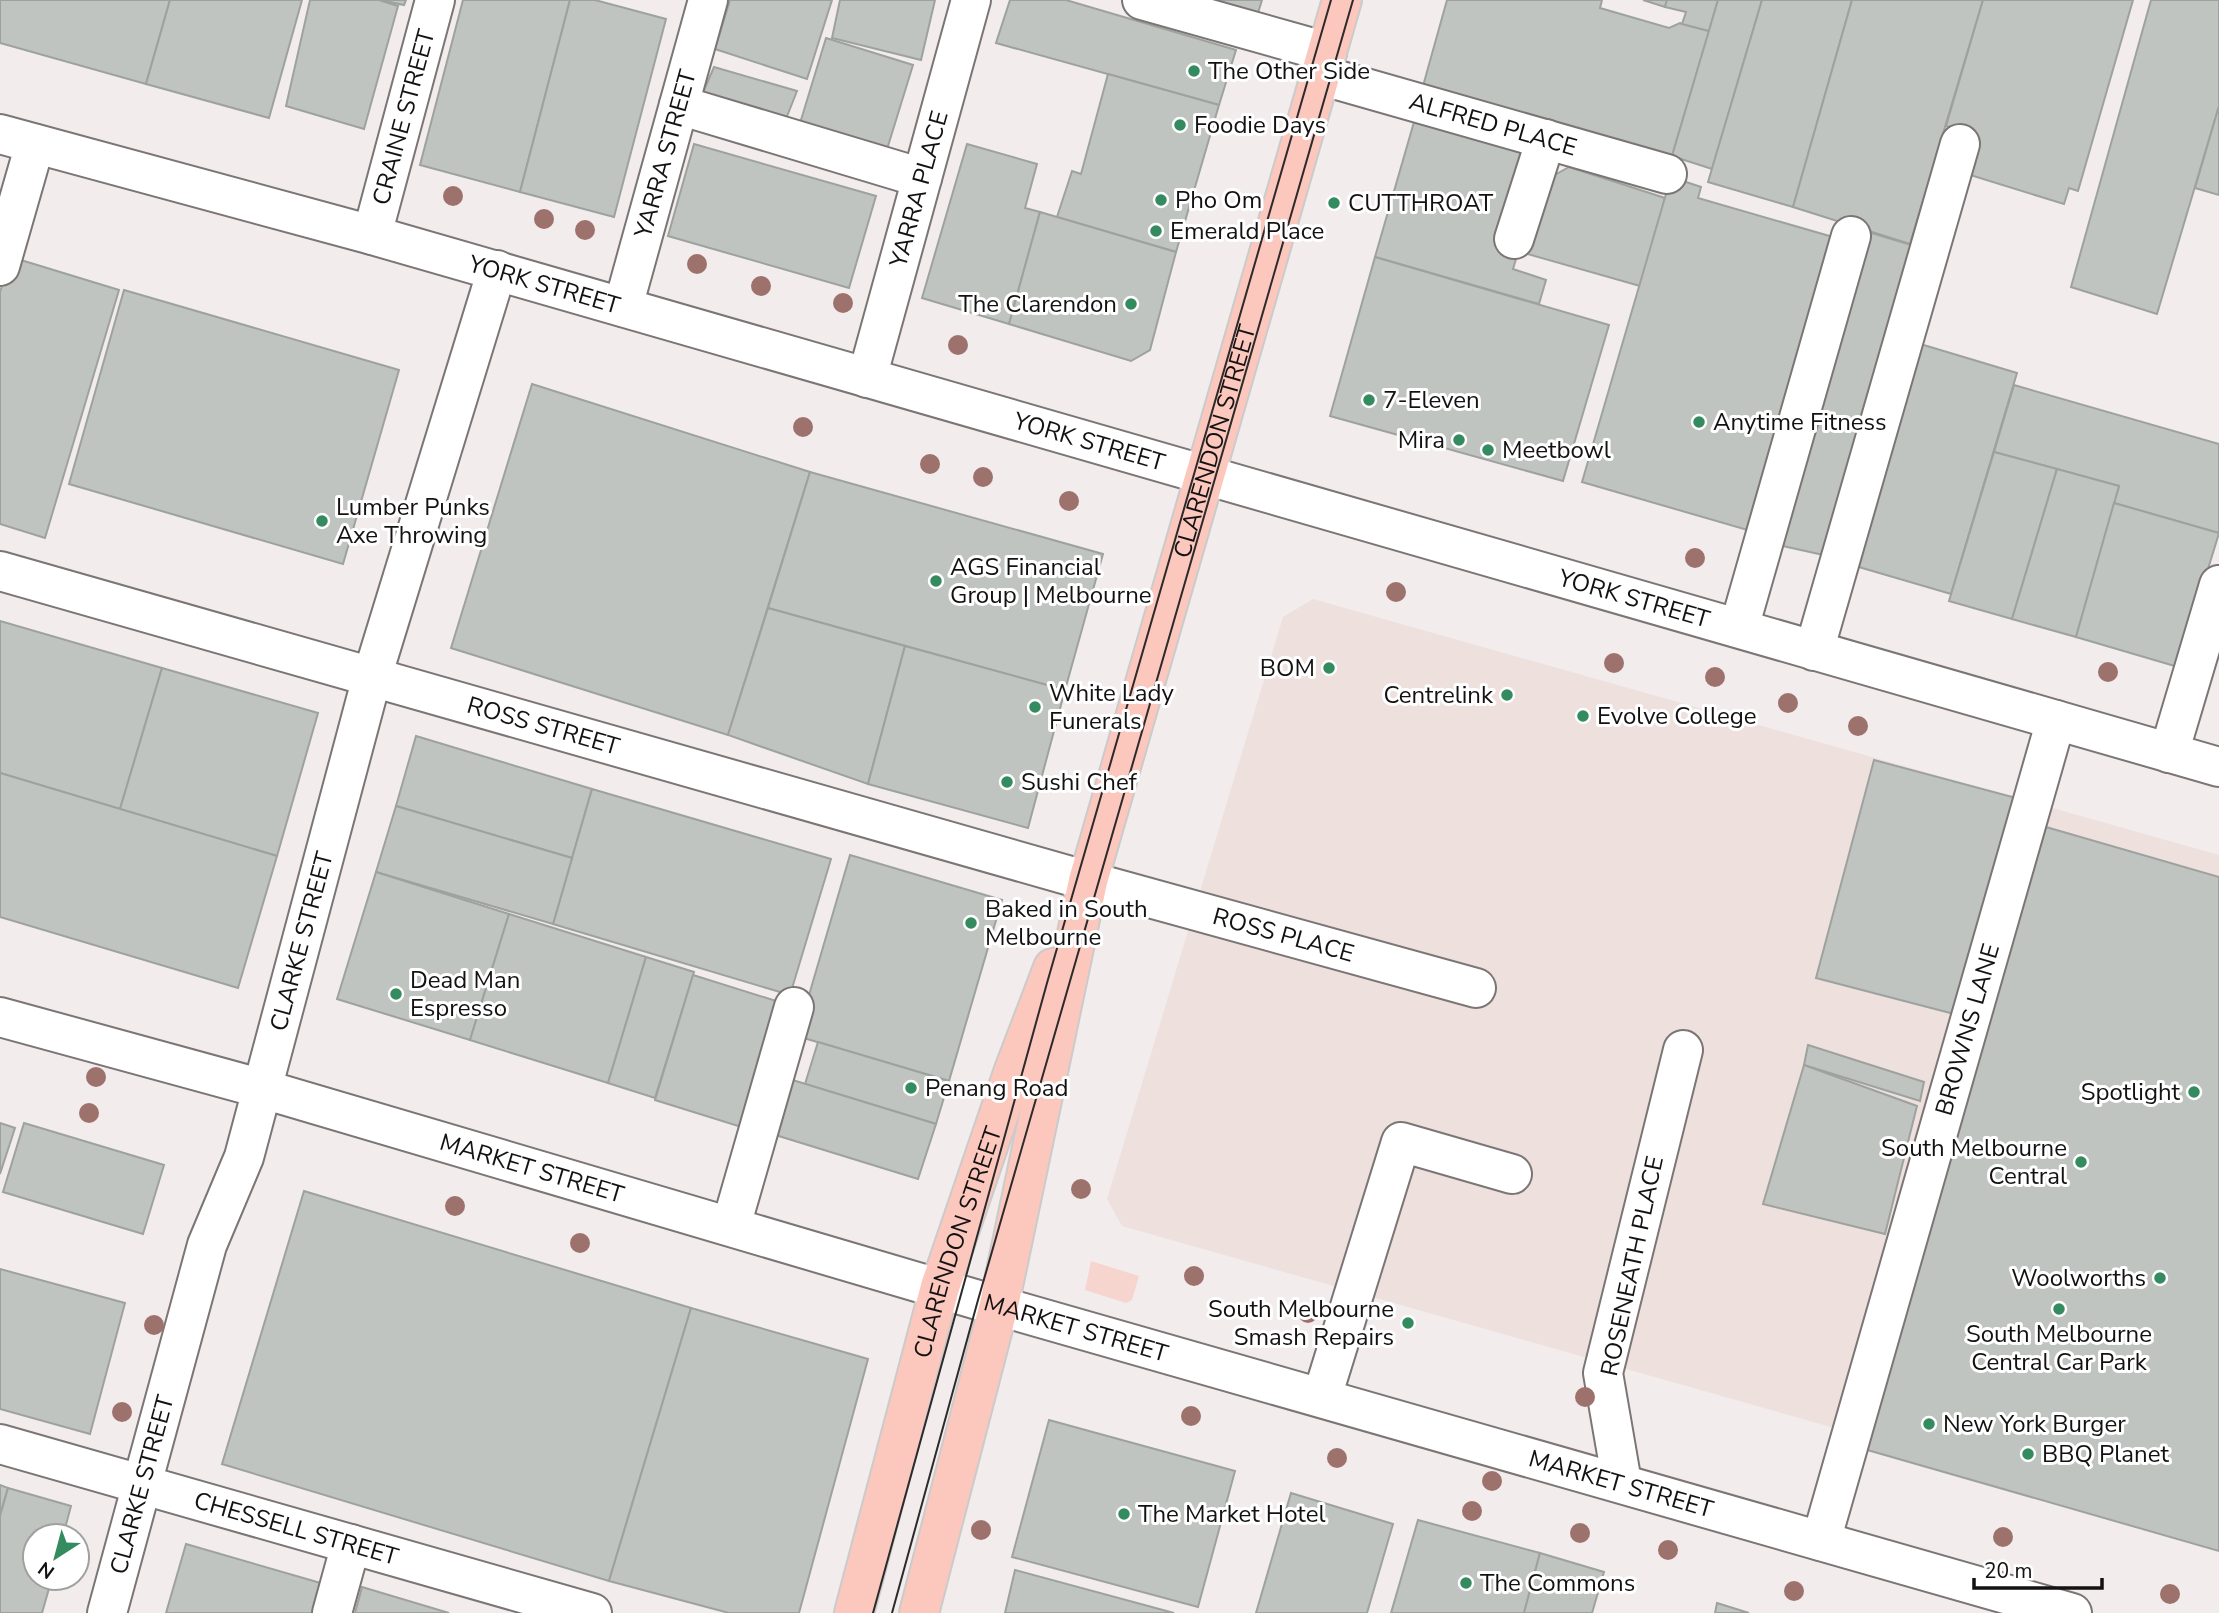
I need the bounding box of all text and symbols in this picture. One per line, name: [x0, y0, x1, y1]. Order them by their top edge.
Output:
street label: CRAINE STREET: [365, 25, 443, 209]
place label: The Other Side: [1208, 55, 1370, 87]
marker: The Other Side: [1186, 63, 1202, 79]
street label: YARRA STREET: [627, 66, 704, 242]
street label: ALFRED PLACE: [1406, 85, 1581, 163]
street label: YARRA PLACE: [882, 107, 956, 272]
place label: Foodie Days: [1194, 109, 1326, 141]
marker: Foodie Days: [1172, 117, 1188, 133]
place label: Pho Om: [1175, 184, 1262, 216]
place label: CUTTHROAT: [1348, 187, 1494, 219]
marker: Pho Om: [1153, 192, 1169, 208]
marker: CUTTHROAT: [1326, 195, 1342, 211]
place label: Emerald Place: [1170, 215, 1324, 247]
marker: Emerald Place: [1148, 223, 1164, 239]
street label: YORK STREET: [464, 247, 624, 322]
place label: The Clarendon: [958, 288, 1117, 320]
marker: The Clarendon: [1123, 296, 1139, 312]
street label: CLARENDON STREET: [1166, 320, 1264, 562]
place label: 7-Eleven: [1383, 384, 1480, 416]
marker: 7-Eleven: [1361, 392, 1377, 408]
street label: YORK STREET: [1009, 404, 1169, 479]
place label: Anytime Fitness: [1713, 406, 1887, 438]
marker: Anytime Fitness: [1691, 414, 1707, 430]
place label: Mira: [1398, 424, 1445, 456]
marker: Mira: [1451, 432, 1467, 448]
place label: Meetbowl: [1502, 434, 1611, 466]
marker: Meetbowl: [1480, 442, 1496, 458]
place label: Lumber Punks Axe Throwing: [336, 491, 490, 551]
marker: Lumber Punks Axe Throwing: [314, 513, 330, 529]
place label: AGS Financial Group | Melbourne: [950, 551, 1152, 611]
street label: YORK STREET: [1554, 561, 1714, 636]
marker: AGS Financial Group | Melbourne: [928, 573, 944, 589]
place label: BOM: [1260, 652, 1315, 684]
marker: BOM: [1321, 660, 1337, 676]
place label: White Lady Funerals: [1049, 677, 1175, 737]
place label: Centrelink: [1383, 679, 1494, 711]
marker: Centrelink: [1499, 687, 1515, 703]
street label: ROSS STREET: [463, 689, 624, 763]
marker: White Lady Funerals: [1027, 699, 1043, 715]
place label: Evolve College: [1597, 700, 1757, 732]
marker: Evolve College: [1575, 708, 1591, 724]
place label: Sushi Chef: [1021, 766, 1138, 798]
marker: Sushi Chef: [999, 774, 1015, 790]
street label: CLARKE STREET: [262, 848, 341, 1035]
place label: Baked in South Melbourne: [985, 893, 1148, 953]
street label: ROSS PLACE: [1209, 900, 1358, 970]
marker: Baked in South Melbourne: [963, 915, 979, 931]
street label: BROWNS LANE: [1928, 940, 2007, 1119]
place label: Dead Man Espresso: [410, 964, 520, 1024]
marker: Dead Man Espresso: [388, 986, 404, 1002]
place label: Penang Road: [925, 1072, 1068, 1104]
place label: Spotlight: [2081, 1076, 2181, 1108]
marker: Penang Road: [903, 1080, 919, 1096]
marker: Spotlight: [2186, 1084, 2202, 1100]
street label: CLARENDON STREET: [906, 1122, 1010, 1361]
street label: MARKET STREET: [436, 1126, 628, 1211]
place label: South Melbourne Central: [1881, 1132, 2067, 1192]
street label: ROSENEATH PLACE: [1593, 1153, 1671, 1379]
marker: South Melbourne Central: [2073, 1154, 2089, 1170]
place label: Woolworths: [2011, 1262, 2146, 1294]
marker: Woolworths: [2152, 1270, 2168, 1286]
street label: MARKET STREET: [980, 1286, 1172, 1370]
place label: South Melbourne Smash Repairs: [1208, 1293, 1394, 1353]
marker: South Melbourne Central Car Park: [2051, 1301, 2067, 1317]
marker: South Melbourne Smash Repairs: [1400, 1315, 1416, 1331]
place label: South Melbourne Central Car Park: [1966, 1318, 2152, 1378]
street label: CLARKE STREET: [102, 1391, 182, 1578]
place label: New York Burger: [1943, 1408, 2126, 1440]
marker: New York Burger: [1921, 1416, 1937, 1432]
place label: BBQ Planet: [2042, 1438, 2169, 1470]
street label: MARKET STREET: [1525, 1442, 1718, 1526]
marker: BBQ Planet: [2020, 1446, 2036, 1462]
street label: CHESSELL STREET: [190, 1484, 403, 1573]
place label: The Market Hotel: [1138, 1498, 1326, 1530]
marker: The Market Hotel: [1116, 1506, 1132, 1522]
north arrow: [21, 1522, 91, 1592]
scale bar: [1974, 1546, 2102, 1590]
text: N: [33, 1555, 60, 1585]
text: 20 m: [1984, 1557, 2033, 1585]
place label: The Commons: [1480, 1567, 1635, 1599]
marker: The Commons: [1458, 1575, 1474, 1591]

